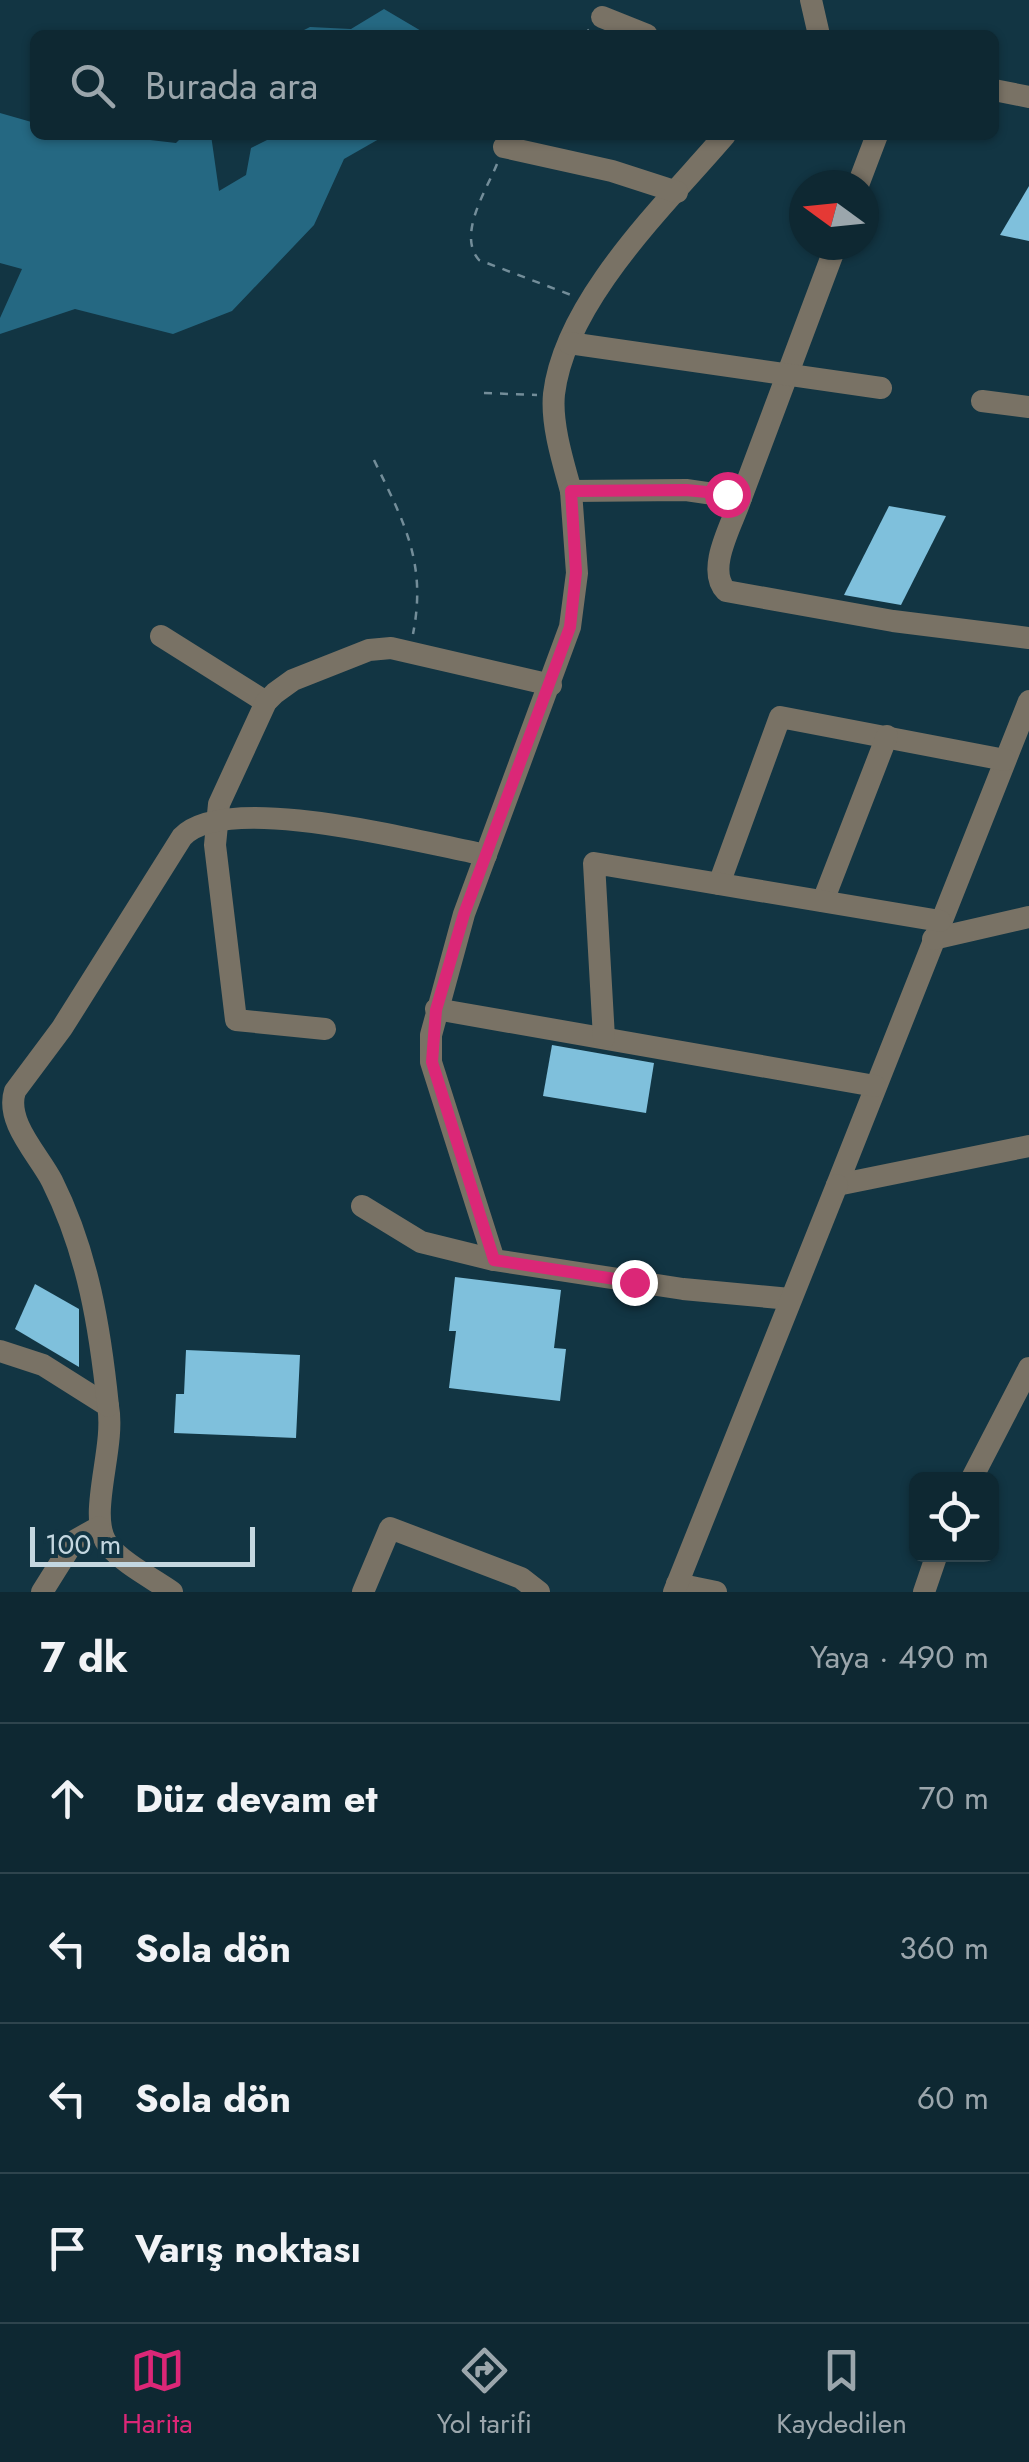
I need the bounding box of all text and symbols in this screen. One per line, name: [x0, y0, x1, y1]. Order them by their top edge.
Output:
search box: [30, 30, 999, 140]
icon: search: [65, 58, 120, 113]
text: Burada ara: [145, 58, 318, 113]
north arrow: [789, 170, 879, 260]
route start: [705, 472, 751, 518]
route end: [612, 1260, 658, 1306]
map controls: [909, 1472, 999, 1562]
button: locate: [909, 1472, 999, 1562]
scale bar: [30, 1522, 255, 1566]
text: 100 m: [45, 1524, 121, 1565]
text: 7 dk: [40, 1627, 128, 1688]
text: Yaya · 490 m: [810, 1634, 989, 1680]
icon: ahead: [40, 1771, 95, 1826]
text: Düz devam et: [135, 1771, 378, 1826]
text: 70 m: [918, 1775, 989, 1821]
icon: left: [40, 1921, 95, 1976]
text: Sola dön: [135, 1921, 291, 1976]
text: 360 m: [899, 1925, 989, 1971]
icon: left: [40, 2071, 95, 2126]
text: Sola dön: [135, 2071, 291, 2126]
text: 60 m: [917, 2075, 989, 2121]
icon: arrive: [40, 2221, 95, 2276]
text: Varış noktası: [135, 2221, 361, 2276]
tab: Harita: [122, 2343, 193, 2444]
tab: Yol tarifi: [437, 2343, 532, 2444]
tab: Kaydedilen: [776, 2343, 907, 2444]

